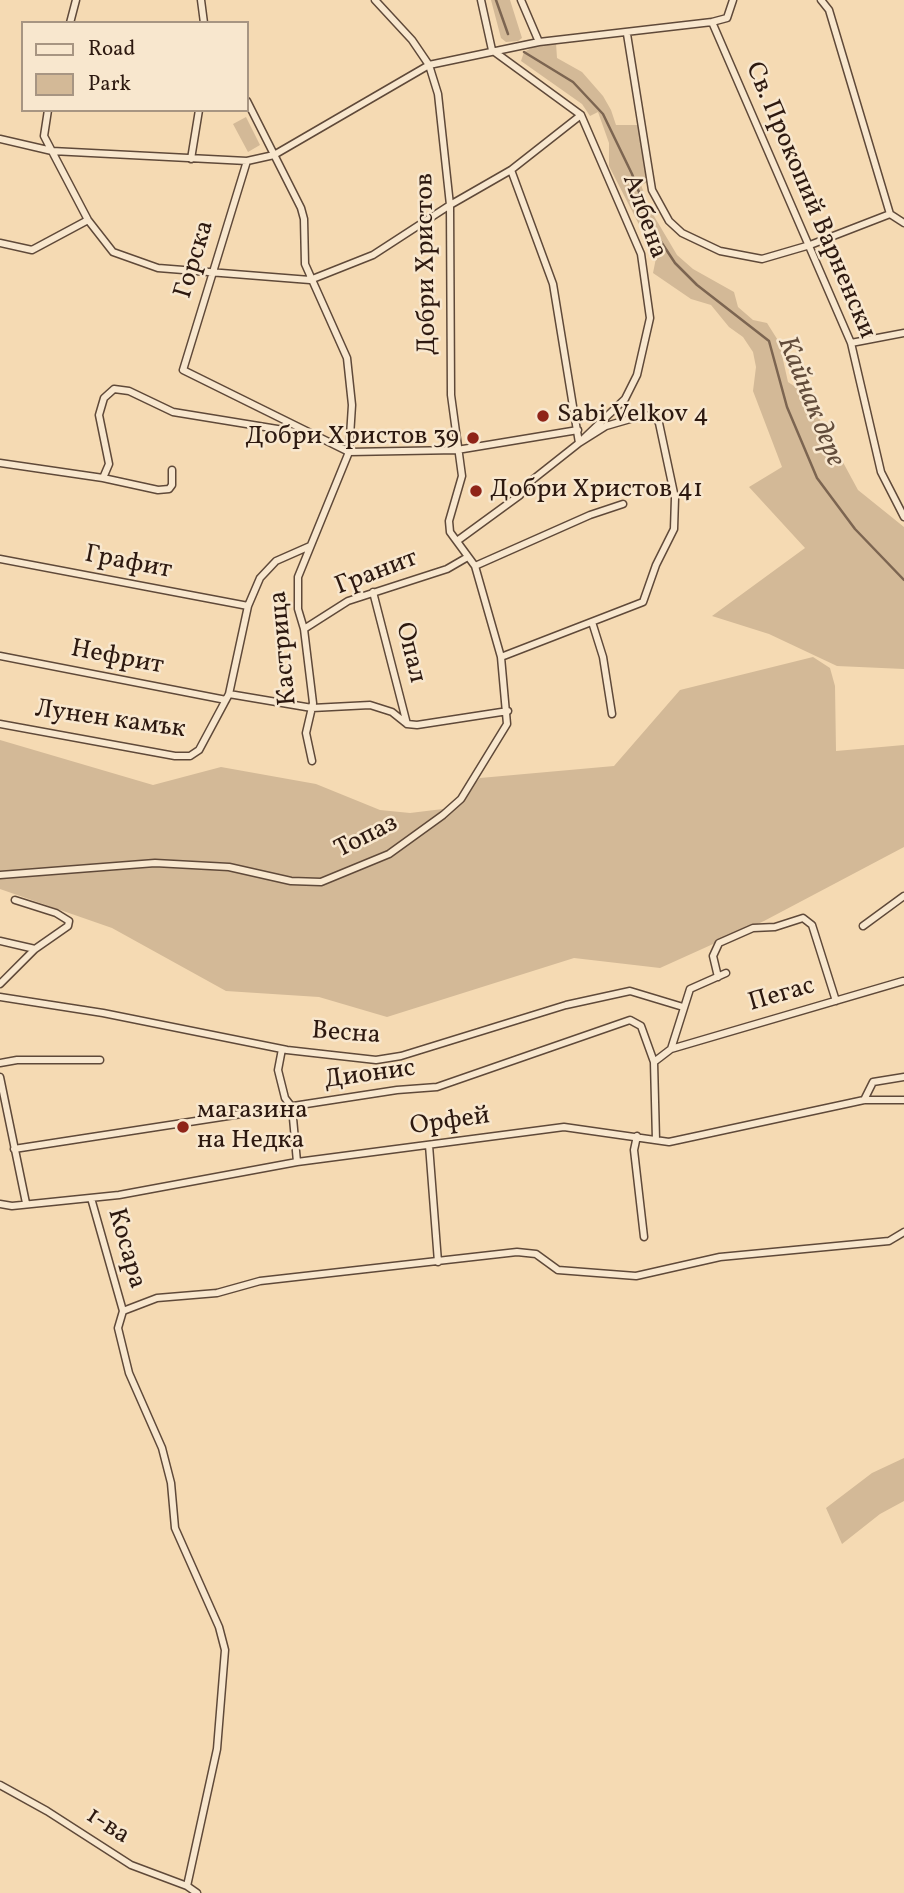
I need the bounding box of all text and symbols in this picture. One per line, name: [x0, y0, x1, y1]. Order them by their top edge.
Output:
legend: [21, 21, 248, 112]
text: Road: [88, 35, 135, 64]
street label: Св. Прокопий Варненски: [737, 58, 881, 344]
text: Park: [88, 70, 131, 99]
street label: Албена: [613, 171, 673, 263]
street label: Добри Христов: [411, 173, 445, 355]
street label: Горска: [169, 217, 223, 303]
water label: Кайнак дере: [768, 332, 850, 472]
place label: Sabi Velkov 4: [557, 400, 709, 432]
marker: Sabi Velkov 4: [535, 408, 551, 424]
place label: Добри Христов 39: [245, 422, 459, 454]
marker: Добри Христов 39: [465, 430, 481, 446]
place label: Добри Христов 41: [490, 475, 703, 507]
marker: Добри Христов 41: [468, 483, 484, 499]
street label: Графит: [82, 540, 174, 588]
street label: Гранит: [331, 544, 423, 604]
street label: Кастрица: [264, 589, 306, 707]
street label: Опал: [386, 619, 432, 687]
street label: Нефрит: [68, 635, 166, 683]
street label: Лунен камък: [33, 695, 187, 747]
street label: Топаз: [330, 809, 404, 867]
street label: Пегас: [745, 972, 819, 1020]
street label: Весна: [311, 1017, 381, 1053]
street label: Дионис: [322, 1054, 418, 1098]
place label: магазина на Недка: [197, 1096, 308, 1158]
street label: Орфей: [408, 1102, 492, 1144]
marker: магазина на Недка: [175, 1119, 191, 1135]
street label: Косара: [99, 1205, 151, 1293]
street label: 1-ва: [79, 1801, 135, 1853]

